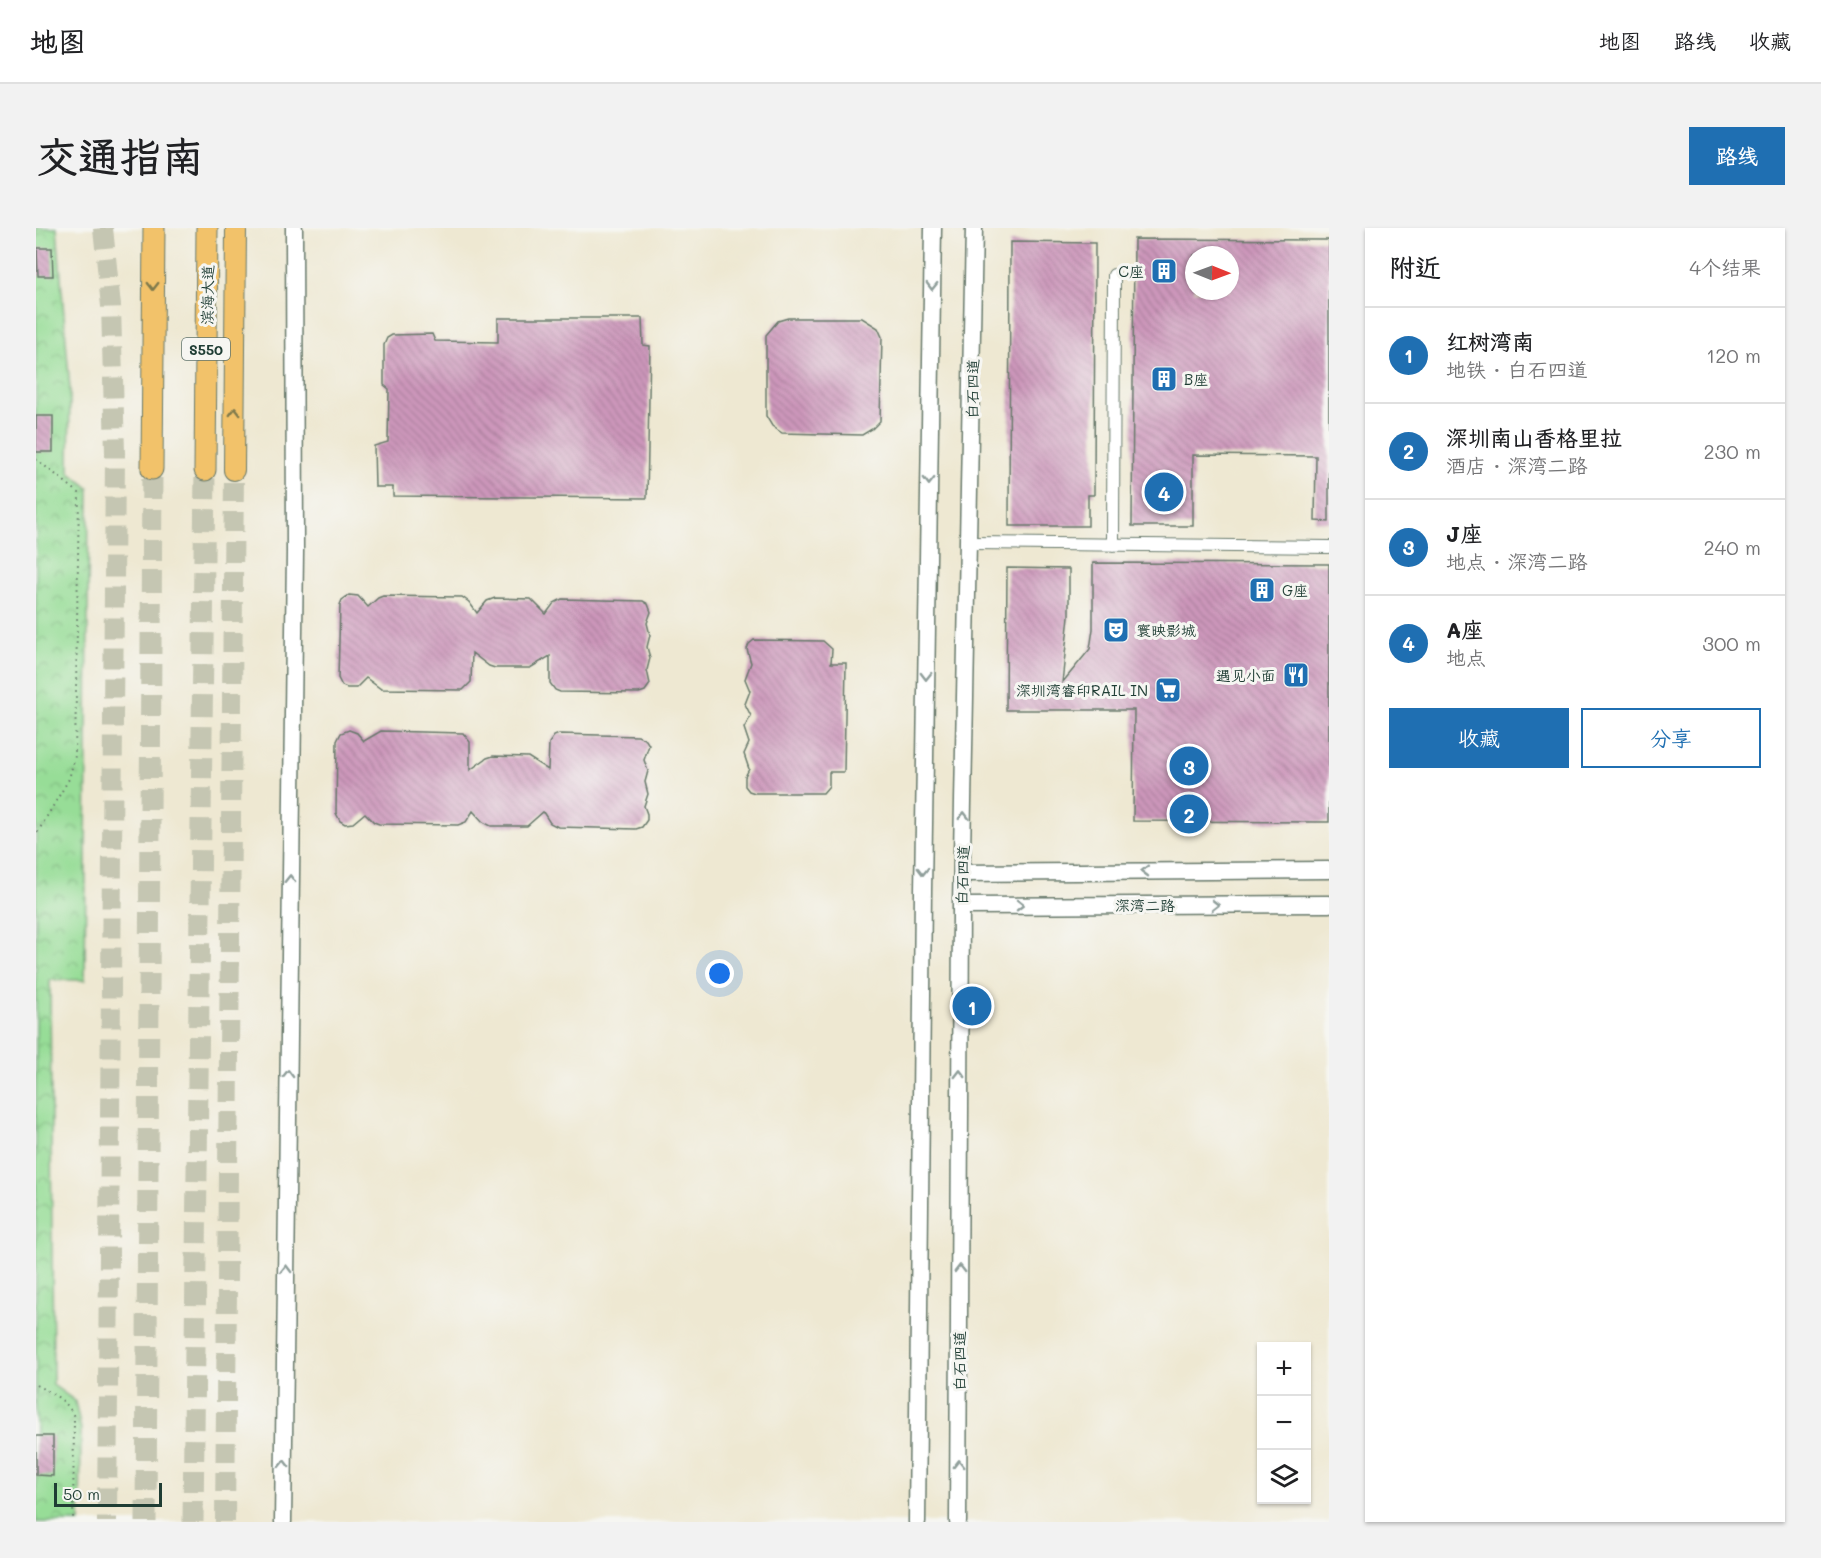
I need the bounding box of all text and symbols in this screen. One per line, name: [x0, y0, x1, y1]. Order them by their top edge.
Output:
text: 地图: [30, 23, 86, 59]
text: 地图: [1599, 27, 1641, 54]
text: 路线: [1674, 27, 1716, 54]
text: 收藏: [1749, 27, 1791, 54]
button: 路线: [1689, 127, 1785, 185]
text: 交通指南: [36, 128, 204, 183]
north arrow: [1185, 246, 1239, 300]
text: 附近: [1389, 250, 1441, 284]
text: 4个结果: [1689, 254, 1761, 280]
building icon: C座: [1149, 256, 1179, 286]
place label: C座: [1118, 261, 1144, 281]
street label: 滨海大道: [196, 265, 218, 325]
one-way arrow: [147, 282, 159, 291]
one-way arrow: [926, 282, 938, 291]
text: 红树湾南: [1446, 327, 1534, 356]
road number: S550: [182, 338, 230, 360]
text: 1: [1404, 342, 1413, 368]
text: 120 m: [1706, 342, 1761, 368]
text: 地铁 · 白石四道: [1446, 356, 1588, 382]
street label: 白石四道: [961, 359, 983, 419]
building icon: B座: [1149, 364, 1179, 394]
place label: B座: [1184, 369, 1208, 389]
one-way arrow: [229, 407, 241, 416]
text: 深圳南山香格里拉: [1446, 423, 1622, 452]
text: 2: [1403, 438, 1414, 464]
text: 230 m: [1703, 438, 1761, 464]
text: 酒店 · 深湾二路: [1446, 452, 1588, 478]
pin: 4: [1144, 470, 1184, 514]
one-way arrow: [923, 477, 935, 486]
text: J座: [1446, 519, 1483, 548]
text: 3: [1403, 534, 1415, 560]
text: 240 m: [1703, 534, 1761, 560]
text: 地点 · 深湾二路: [1446, 548, 1588, 574]
building icon: G座: [1247, 575, 1277, 605]
place label: G座: [1282, 580, 1308, 600]
theatre icon: 寰映影城: [1101, 615, 1131, 645]
text: A座: [1446, 615, 1483, 644]
place label: 寰映影城: [1136, 620, 1196, 640]
text: 4: [1402, 630, 1415, 656]
text: 300 m: [1702, 630, 1761, 656]
text: 地点: [1446, 644, 1486, 670]
restaurant icon: 遇见小面: [1281, 660, 1311, 690]
place label: 遇见小面: [1216, 665, 1276, 685]
one-way arrow: [920, 672, 932, 681]
supermarket icon: 深圳湾睿印RAIL IN: [1153, 675, 1183, 705]
place label: 深圳湾睿印RAIL IN: [1016, 680, 1148, 700]
button: 收藏: [1389, 708, 1569, 768]
button: 分享: [1581, 708, 1761, 768]
pin: 3: [1170, 744, 1208, 788]
pin: 2: [1170, 792, 1208, 836]
one-way arrow: [958, 811, 970, 820]
street label: 白石四道: [951, 845, 973, 905]
one-way arrow: [1140, 865, 1149, 878]
one-way arrow: [917, 867, 929, 876]
one-way arrow: [284, 874, 296, 883]
street label: 深湾二路: [1115, 895, 1175, 915]
one-way arrow: [1015, 899, 1024, 911]
one-way arrow: [1210, 899, 1219, 911]
your location: [705, 959, 734, 988]
pin: 1: [952, 984, 992, 1028]
one-way arrow: [282, 1069, 294, 1078]
one-way arrow: [954, 1069, 966, 1078]
one-way arrow: [280, 1264, 292, 1273]
one-way arrow: [953, 1264, 966, 1273]
street label: 白石四道: [949, 1331, 969, 1391]
map controls: [1257, 1342, 1311, 1504]
button: +: [1257, 1342, 1311, 1396]
button: −: [1257, 1396, 1311, 1450]
button: layers: [1257, 1450, 1311, 1504]
one-way arrow: [278, 1459, 290, 1468]
one-way arrow: [953, 1459, 965, 1468]
scale bar: [54, 1480, 162, 1508]
text: 50 m: [63, 1483, 100, 1504]

